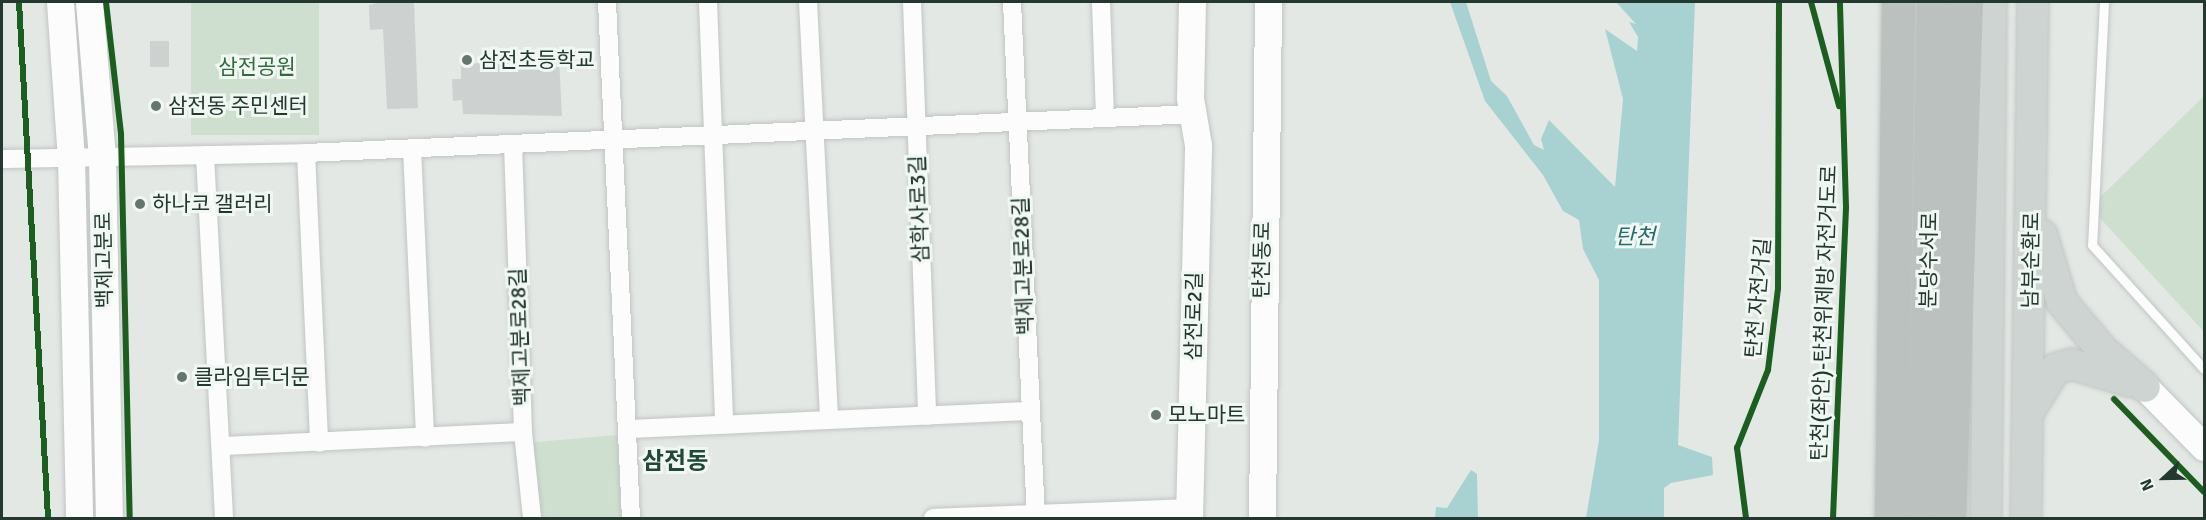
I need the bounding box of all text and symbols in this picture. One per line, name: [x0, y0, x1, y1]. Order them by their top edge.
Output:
place label: 삼전초등학교: [479, 47, 595, 73]
marker: 삼전초등학교: [460, 53, 474, 67]
park label: 삼전공원: [218, 54, 296, 80]
place label: 삼전동 주민센터: [168, 93, 308, 119]
marker: 삼전동 주민센터: [149, 99, 163, 113]
street label: 삼학사로3길: [905, 155, 933, 263]
street label: 탄천(좌안)-탄천위제방 자전거도로: [1806, 164, 1842, 462]
place label: 하나코 갤러리: [152, 191, 273, 217]
street label: 백제고분로28길: [1008, 196, 1038, 336]
marker: 하나코 갤러리: [133, 197, 147, 211]
street label: 백제고분로: [91, 211, 117, 309]
street label: 분당수서로: [1916, 211, 1942, 309]
street label: 남부순환로: [2018, 211, 2044, 309]
street label: 탄천동로: [1249, 221, 1275, 299]
water label: 탄천: [1615, 224, 1655, 250]
street label: 탄천 자전거길: [1740, 237, 1776, 359]
street label: 백제고분로28길: [505, 267, 535, 407]
street label: 삼전로2길: [1181, 271, 1207, 361]
place label: 클라임투더문: [194, 364, 310, 390]
marker: 클라임투더문: [175, 370, 189, 384]
place label: 모노마트: [1168, 402, 1245, 428]
marker: 모노마트: [1149, 408, 1163, 422]
district label: 삼전동: [642, 448, 708, 476]
north arrow: [2134, 448, 2194, 508]
text: N: [2136, 476, 2159, 494]

